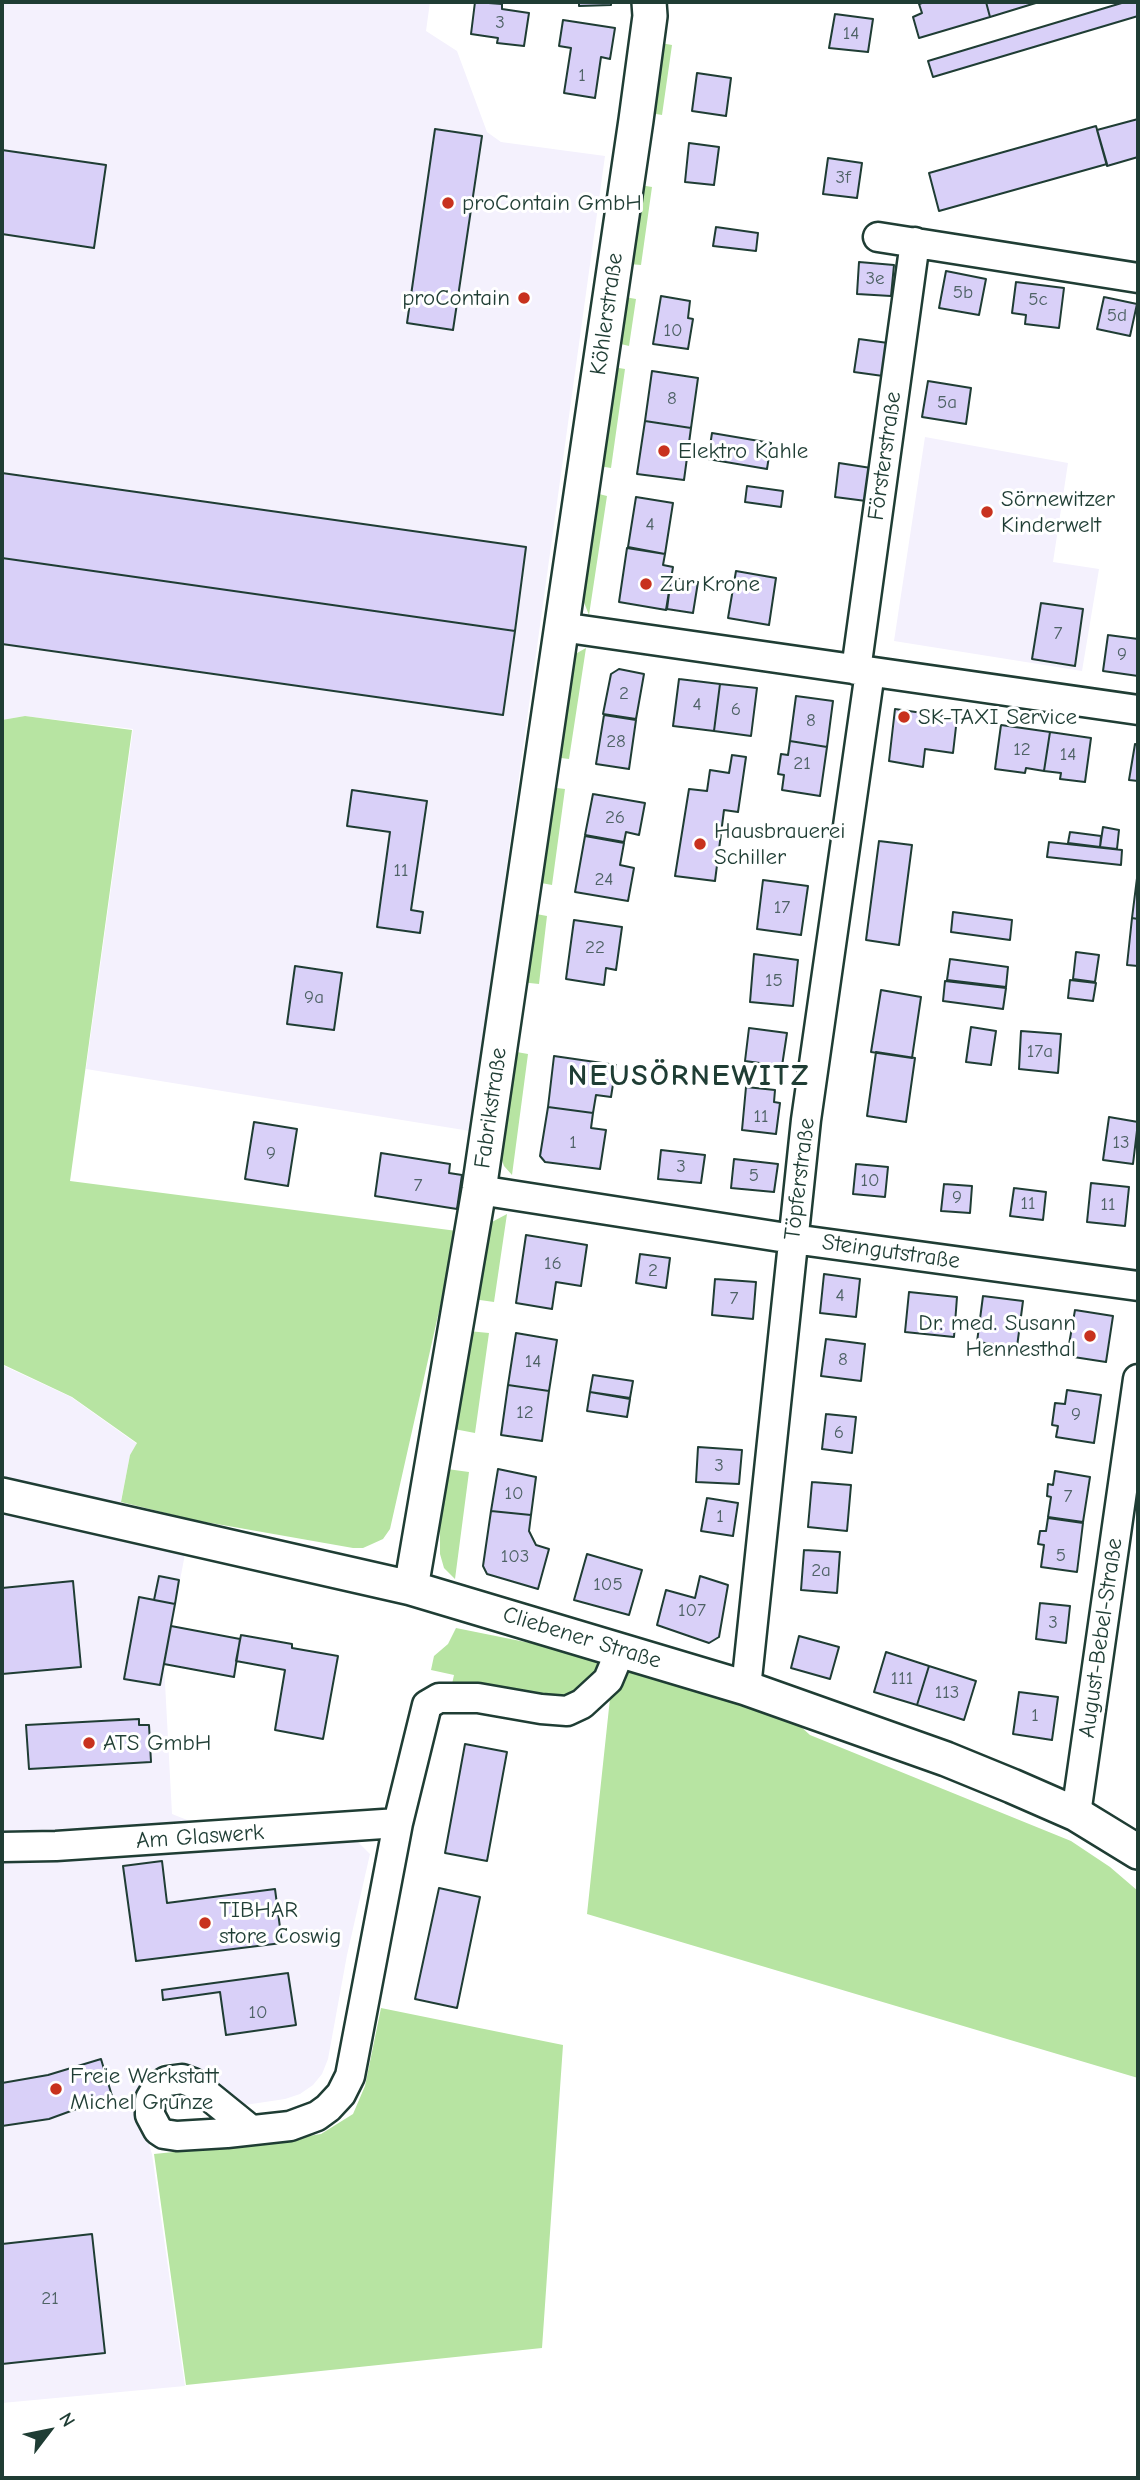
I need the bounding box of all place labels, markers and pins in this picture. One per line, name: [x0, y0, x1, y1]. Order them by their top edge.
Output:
place label: proContain GmbH: [462, 189, 642, 217]
marker: proContain GmbH: [440, 195, 456, 211]
place label: proContain: [402, 284, 510, 312]
marker: proContain: [516, 290, 532, 306]
place label: Elektro Kahle: [678, 437, 808, 465]
marker: Elektro Kahle: [656, 443, 672, 459]
place label: Sörnewitzer Kinderwelt: [1001, 485, 1115, 539]
marker: Sörnewitzer Kinderwelt: [979, 504, 995, 520]
place label: Zur Krone: [660, 570, 760, 598]
marker: Zur Krone: [638, 576, 654, 592]
place label: SK-TAXI Service: [918, 703, 1077, 731]
marker: SK-TAXI Service: [896, 709, 912, 725]
place label: Hausbrauerei Schiller: [714, 817, 845, 871]
marker: Hausbrauerei Schiller: [692, 836, 708, 852]
place label: Dr. med. Susann Hennesthal: [918, 1309, 1076, 1363]
marker: Dr. med. Susann Hennesthal: [1082, 1328, 1098, 1344]
place label: ATS GmbH: [103, 1729, 211, 1757]
marker: ATS GmbH: [81, 1735, 97, 1751]
place label: TIBHAR store Coswig: [219, 1896, 341, 1950]
marker: TIBHAR store Coswig: [197, 1915, 213, 1931]
place label: Freie Werkstatt Michel Grunze: [70, 2062, 219, 2116]
marker: Freie Werkstatt Michel Grunze: [48, 2081, 64, 2097]

